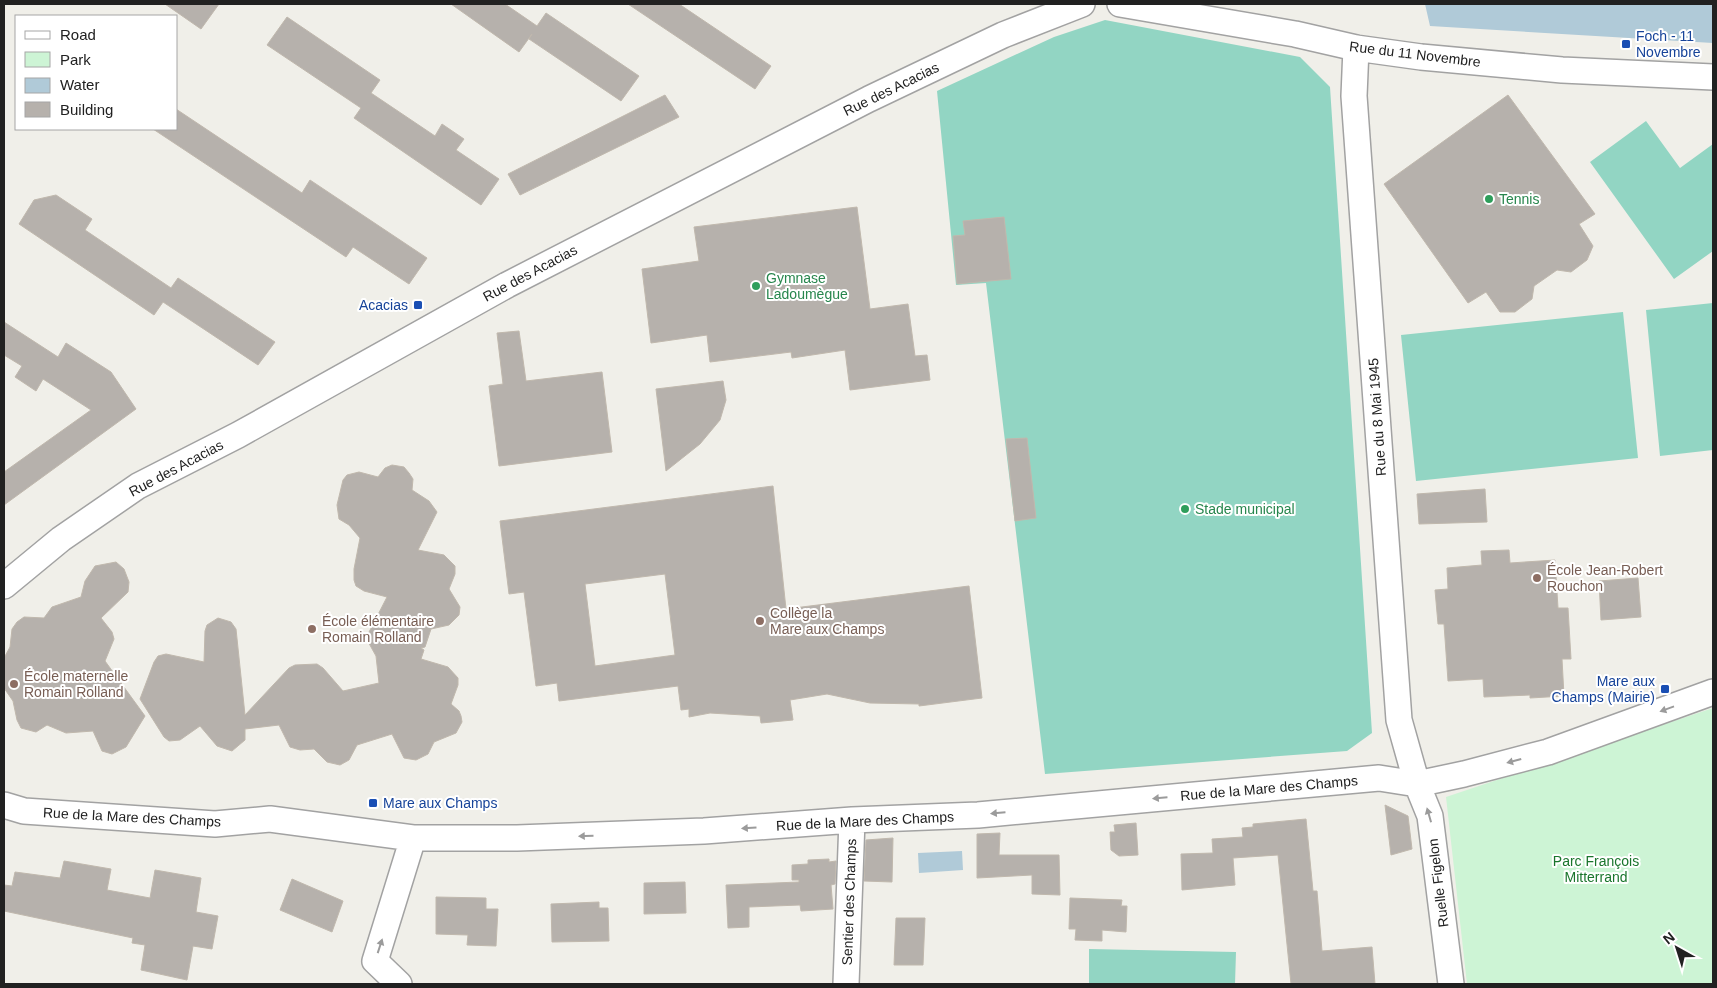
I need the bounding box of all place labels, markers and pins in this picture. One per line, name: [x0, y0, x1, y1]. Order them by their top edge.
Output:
place label: Foch - 11 Novembre: [1636, 28, 1701, 60]
marker: Foch - 11 Novembre: [1620, 38, 1632, 50]
place label: Tennis: [1499, 191, 1539, 207]
marker: Tennis: [1483, 193, 1495, 205]
place label: Gymnase Ladoumègue: [766, 270, 848, 302]
marker: Gymnase Ladoumègue: [750, 280, 762, 292]
place label: Acacias: [359, 297, 408, 313]
marker: Acacias: [412, 299, 424, 311]
place label: Stade municipal: [1195, 501, 1295, 517]
marker: Stade municipal: [1179, 503, 1191, 515]
place label: École Jean-Robert Rouchon: [1547, 562, 1663, 594]
marker: École Jean-Robert Rouchon: [1531, 572, 1543, 584]
place label: Collège la Mare aux Champs: [770, 605, 884, 637]
place label: École élémentaire Romain Rolland: [322, 613, 434, 645]
marker: Collège la Mare aux Champs: [754, 615, 766, 627]
marker: École élémentaire Romain Rolland: [306, 623, 318, 635]
place label: École maternelle Romain Rolland: [24, 668, 128, 700]
place label: Mare aux Champs (Mairie): [1552, 673, 1655, 705]
marker: École maternelle Romain Rolland: [8, 678, 20, 690]
marker: Mare aux Champs (Mairie): [1659, 683, 1671, 695]
place label: Mare aux Champs: [383, 795, 497, 811]
marker: Mare aux Champs: [367, 797, 379, 809]

